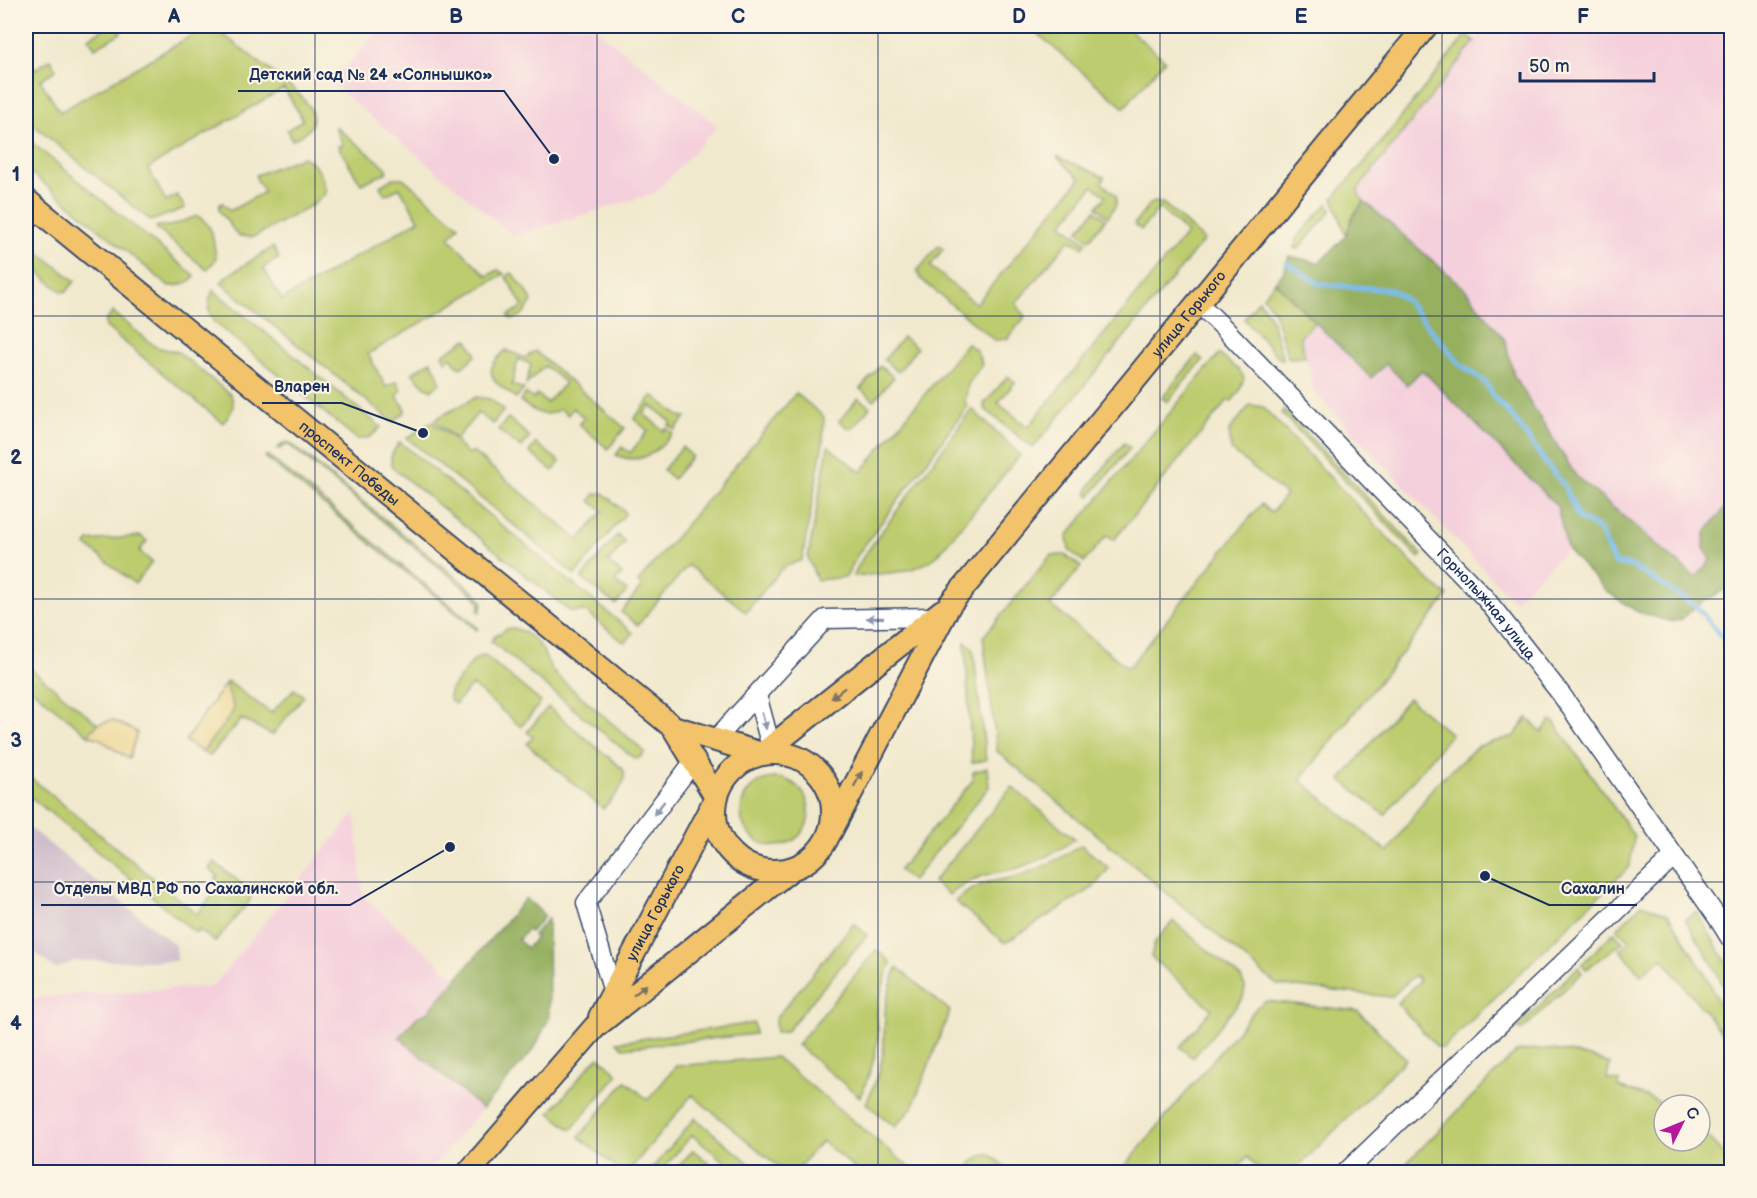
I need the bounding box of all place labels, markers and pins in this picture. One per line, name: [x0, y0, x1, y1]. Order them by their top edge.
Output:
callout: Детский сад № 24 «Солнышко»: [238, 57, 504, 91]
callout: Вларен: [262, 369, 342, 403]
callout: Отделы МВД РФ по Сахалинской обл.: [41, 871, 350, 905]
callout: Сахалин: [1549, 871, 1637, 905]

